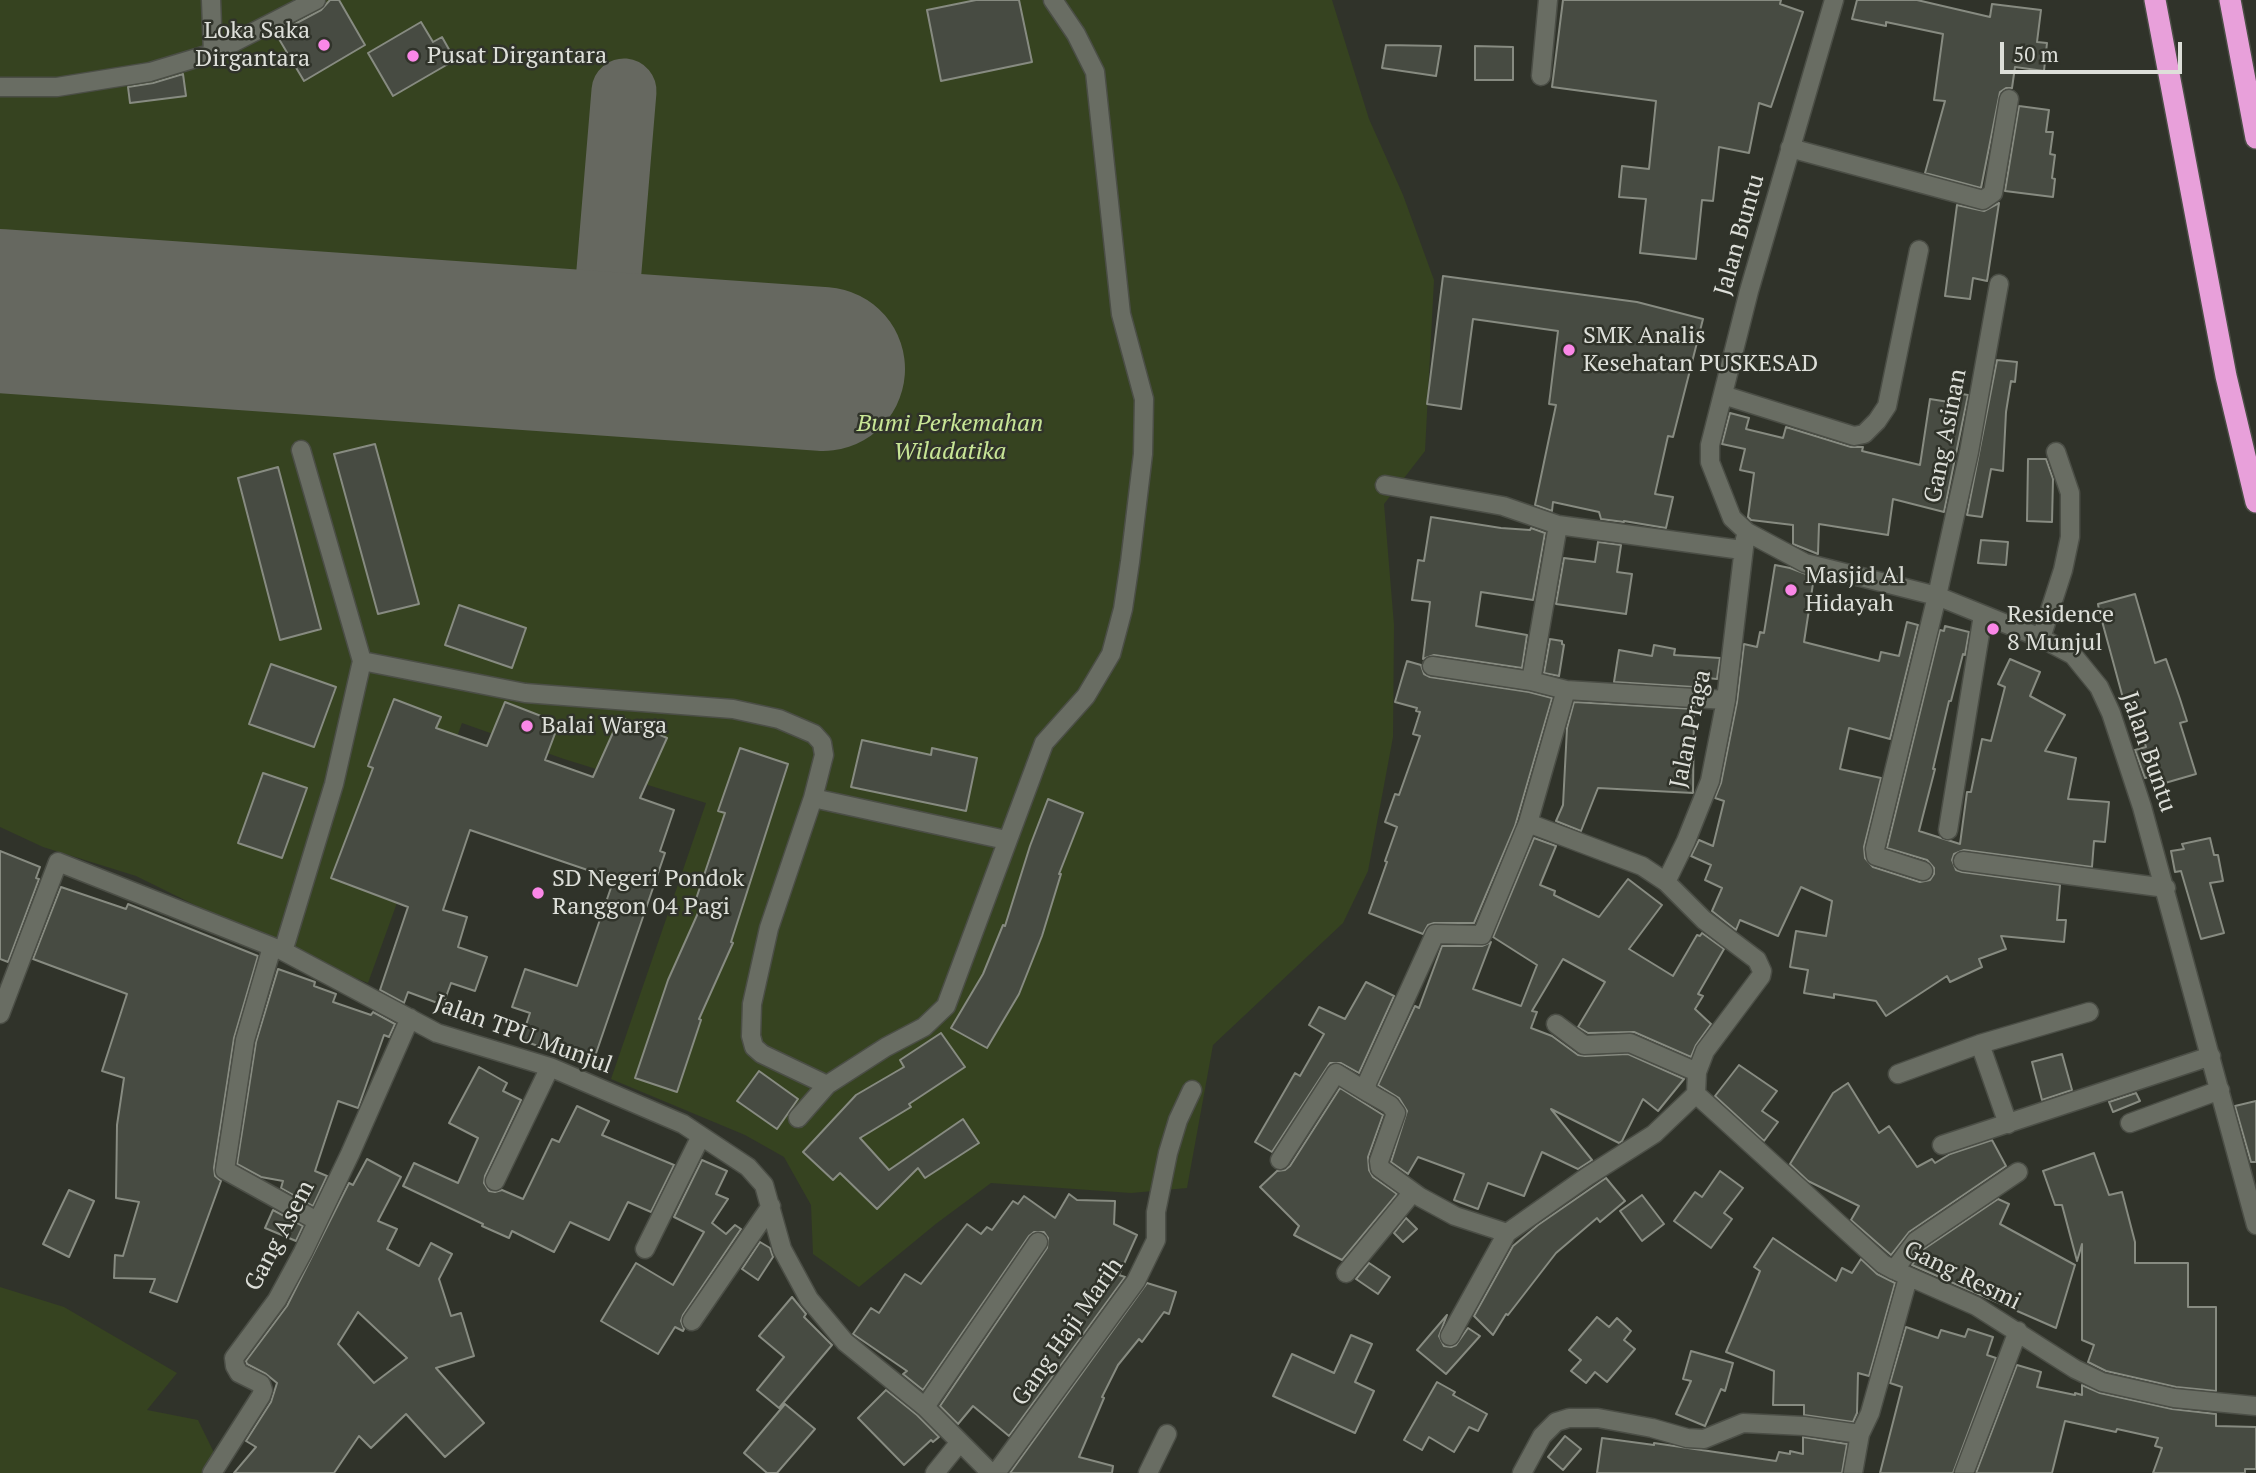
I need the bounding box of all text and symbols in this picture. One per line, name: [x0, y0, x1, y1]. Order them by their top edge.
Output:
place label: Loka Saka Dirgantara: [195, 17, 310, 73]
scale bar: [2004, 28, 2186, 72]
marker: Loka Saka Dirgantara: [316, 37, 332, 53]
text: 50 m: [2013, 40, 2059, 68]
place label: Pusat Dirgantara: [427, 42, 607, 70]
marker: Pusat Dirgantara: [405, 48, 421, 64]
street label: Jalan Buntu: [1709, 171, 1771, 299]
place label: SMK Analis Kesehatan PUSKESAD: [1583, 322, 1818, 378]
marker: SMK Analis Kesehatan PUSKESAD: [1561, 342, 1577, 358]
street label: Gang Asinan: [1919, 367, 1973, 505]
park label: Bumi Perkemahan Wiladatika: [857, 410, 1043, 466]
place label: Masjid Al Hidayah: [1805, 562, 1905, 618]
marker: Masjid Al Hidayah: [1783, 582, 1799, 598]
place label: Residence 8 Munjul: [2007, 601, 2114, 657]
marker: Residence 8 Munjul: [1985, 621, 2001, 637]
street label: Jalan Praga: [1664, 667, 1718, 791]
street label: Jalan Buntu: [2114, 688, 2182, 816]
place label: Balai Warga: [541, 712, 667, 740]
marker: Balai Warga: [519, 718, 535, 734]
place label: SD Negeri Pondok Ranggon 04 Pagi: [552, 865, 744, 921]
marker: SD Negeri Pondok Ranggon 04 Pagi: [530, 885, 546, 901]
street label: Jalan TPU Munjul: [430, 989, 616, 1081]
street label: Gang Asem: [239, 1176, 321, 1296]
street label: Gang Resmi: [1899, 1235, 2025, 1317]
street label: Gang Haji Marih: [1006, 1252, 1130, 1412]

